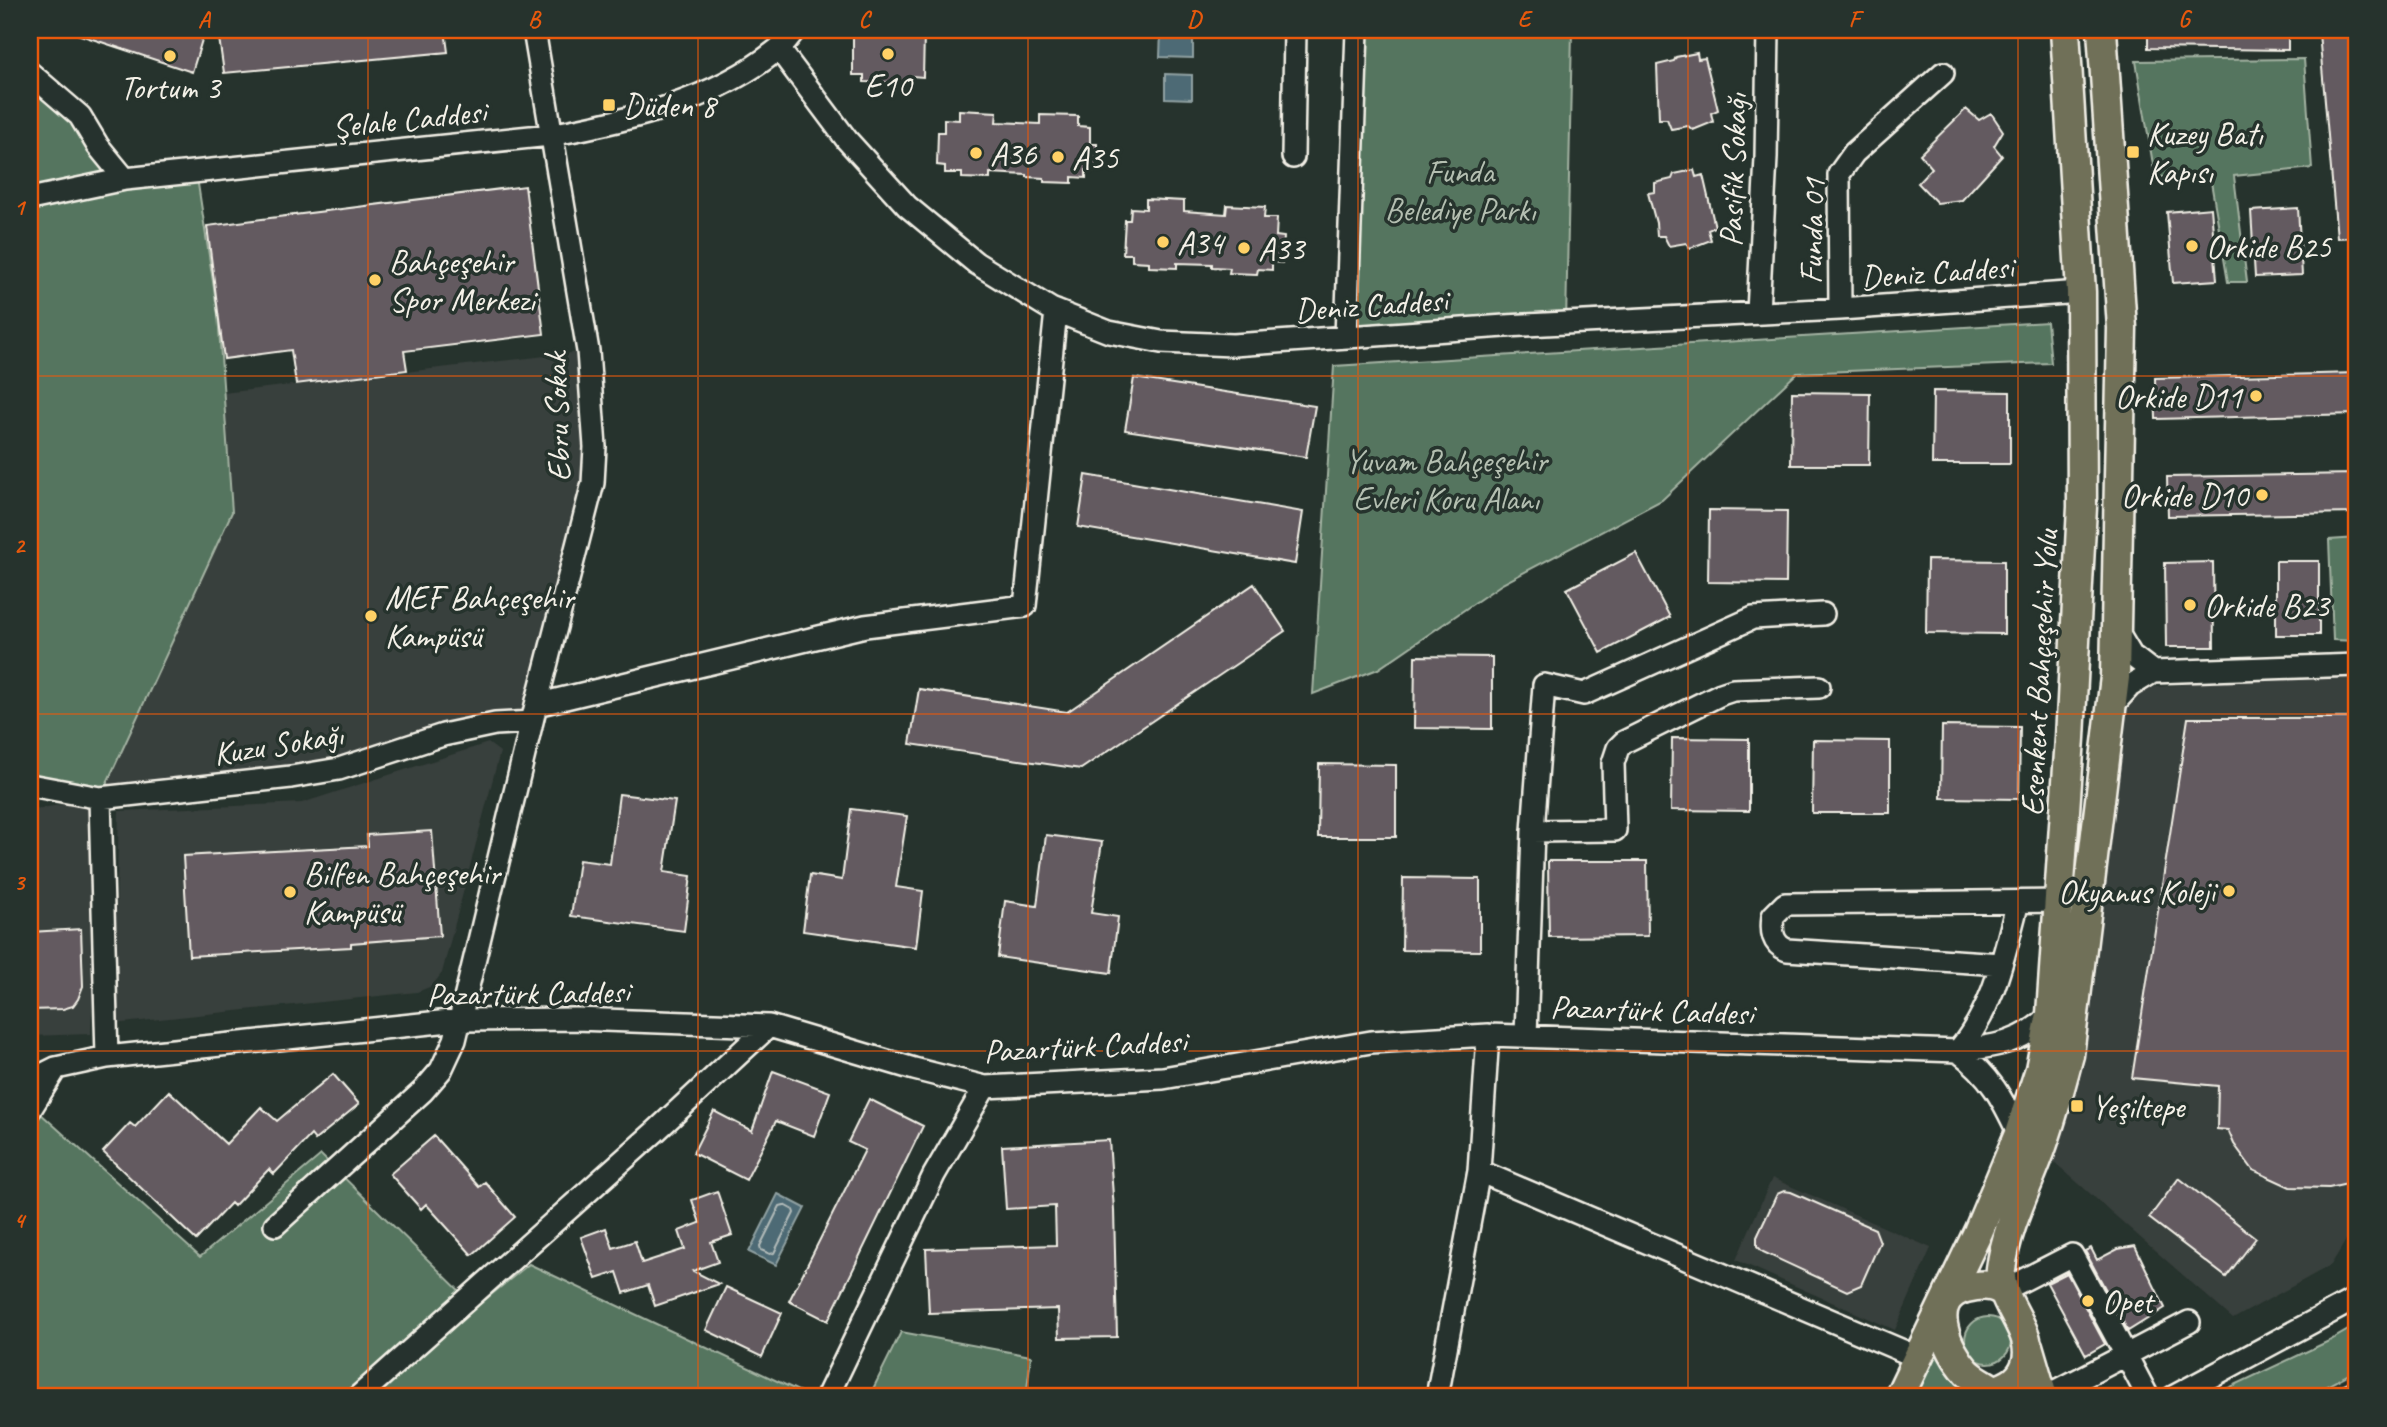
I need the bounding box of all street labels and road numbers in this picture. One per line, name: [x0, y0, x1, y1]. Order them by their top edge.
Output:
street label: Şelale Caddesi: [330, 90, 492, 148]
street label: Pasifik Sokağı: [1709, 91, 1757, 247]
street label: Funda 01: [1789, 175, 1835, 285]
street label: Deniz Caddesi: [1859, 245, 2019, 298]
street label: Deniz Caddesi: [1293, 278, 1453, 331]
street label: Ebru Sokak: [534, 349, 580, 482]
street label: Esenkent Bahçeşehir Yolu: [2011, 527, 2068, 817]
street label: Kuzu Sokağı: [211, 713, 348, 775]
street label: Pazartürk Caddesi: [426, 970, 634, 1016]
street label: Pazartürk Caddesi: [1550, 985, 1758, 1035]
street label: Pazartürk Caddesi: [983, 1020, 1191, 1072]

